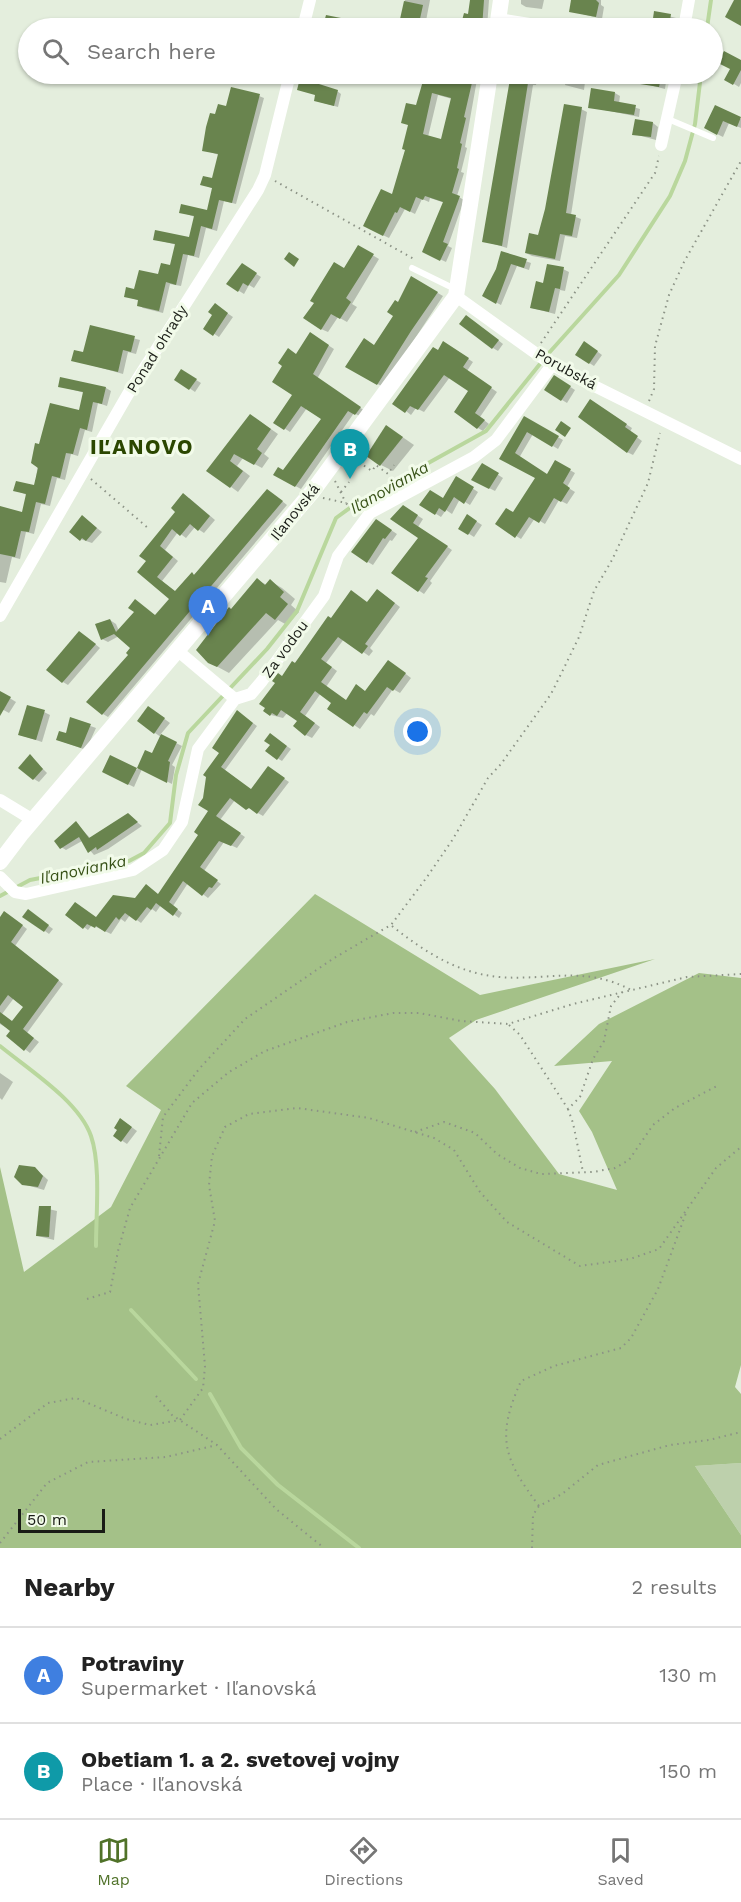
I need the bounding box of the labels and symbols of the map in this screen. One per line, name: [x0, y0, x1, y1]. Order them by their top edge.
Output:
street label: Ponad ohrady: [123, 302, 191, 396]
street label: Porubská: [532, 345, 600, 393]
pin: B: [330, 430, 370, 479]
district label: IĽANOVO: [90, 434, 194, 459]
water label: Iľanovianka: [346, 457, 432, 518]
street label: Iľanovská: [267, 479, 324, 544]
pin: A: [188, 586, 228, 636]
street label: Za vodou: [258, 617, 312, 681]
your location: [403, 717, 432, 746]
water label: Iľanovianka: [38, 851, 128, 888]
scale bar: [18, 1506, 105, 1534]

